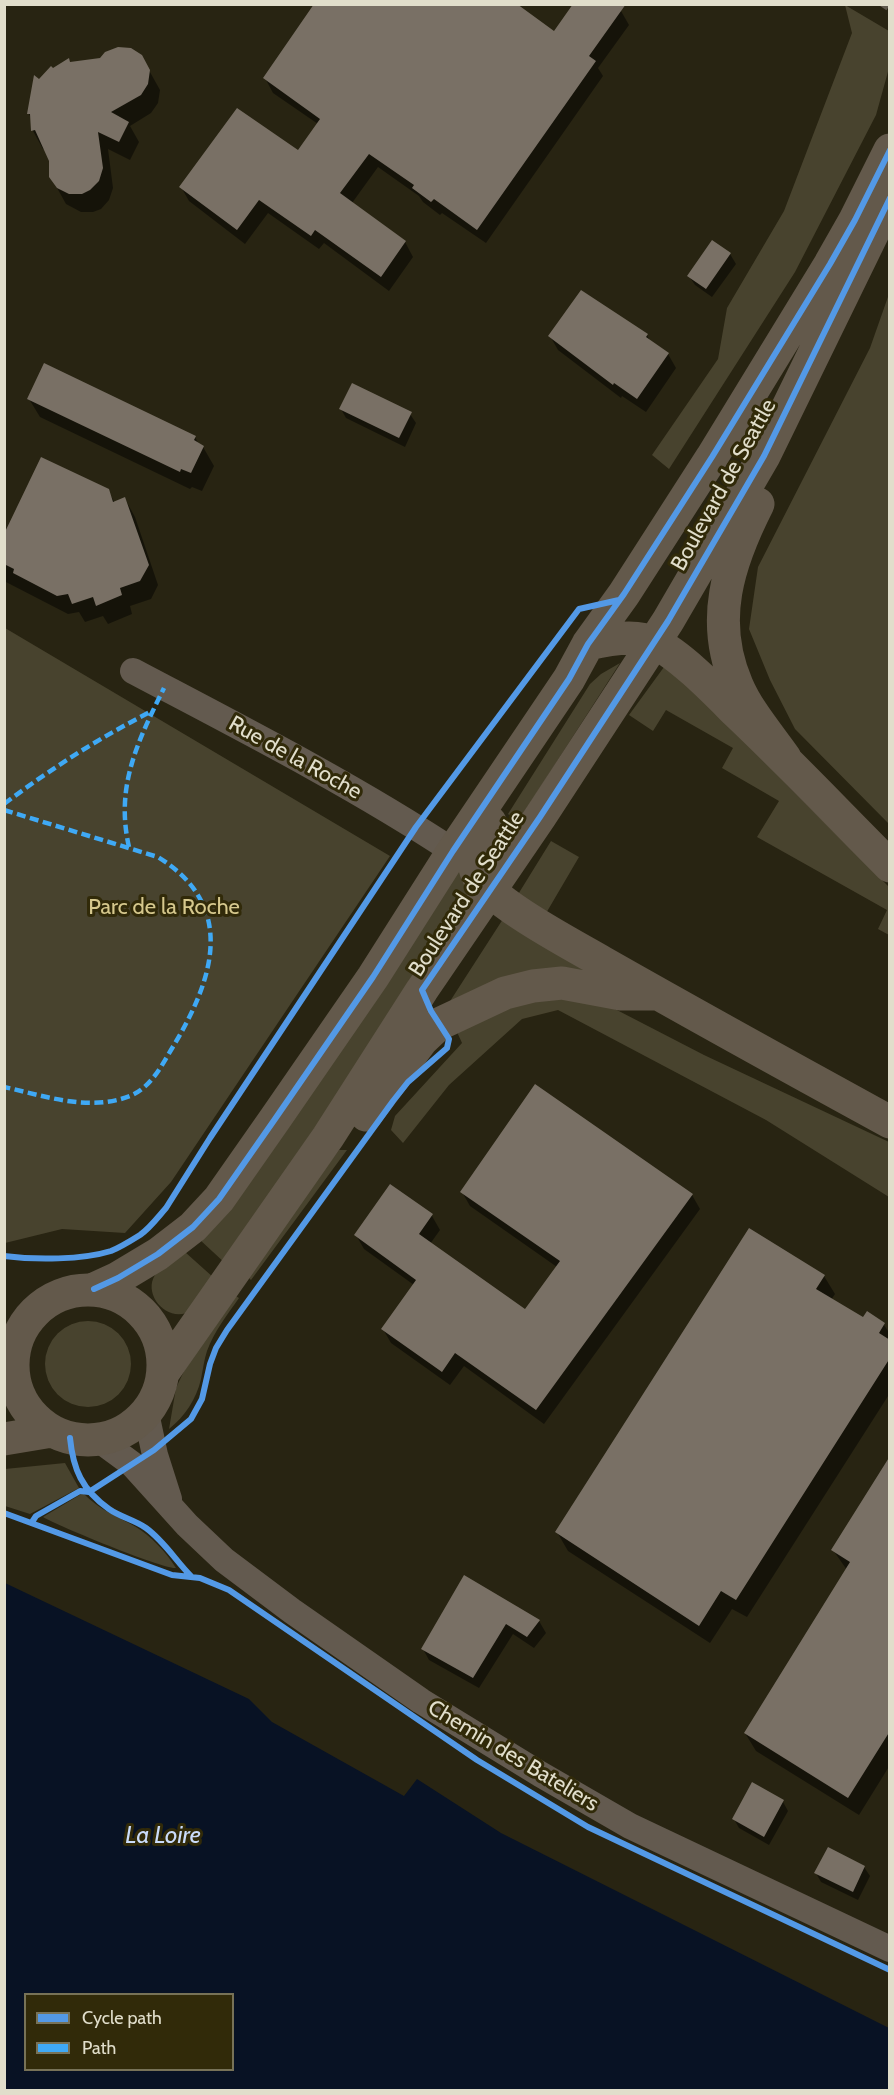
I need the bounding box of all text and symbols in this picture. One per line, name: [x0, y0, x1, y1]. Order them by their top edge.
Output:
street label: Boulevard de Seattle: [666, 395, 782, 575]
street label: Rue de la Roche: [224, 711, 366, 805]
street label: Boulevard de Seattle: [404, 806, 530, 982]
park label: Parc de la Roche: [88, 895, 240, 921]
street label: Chemin des Bateliers: [423, 1695, 603, 1817]
water label: La Loire: [125, 1822, 201, 1850]
legend: [24, 1993, 234, 2071]
text: Cycle path: [82, 2007, 162, 2029]
text: Path: [82, 2037, 116, 2059]

